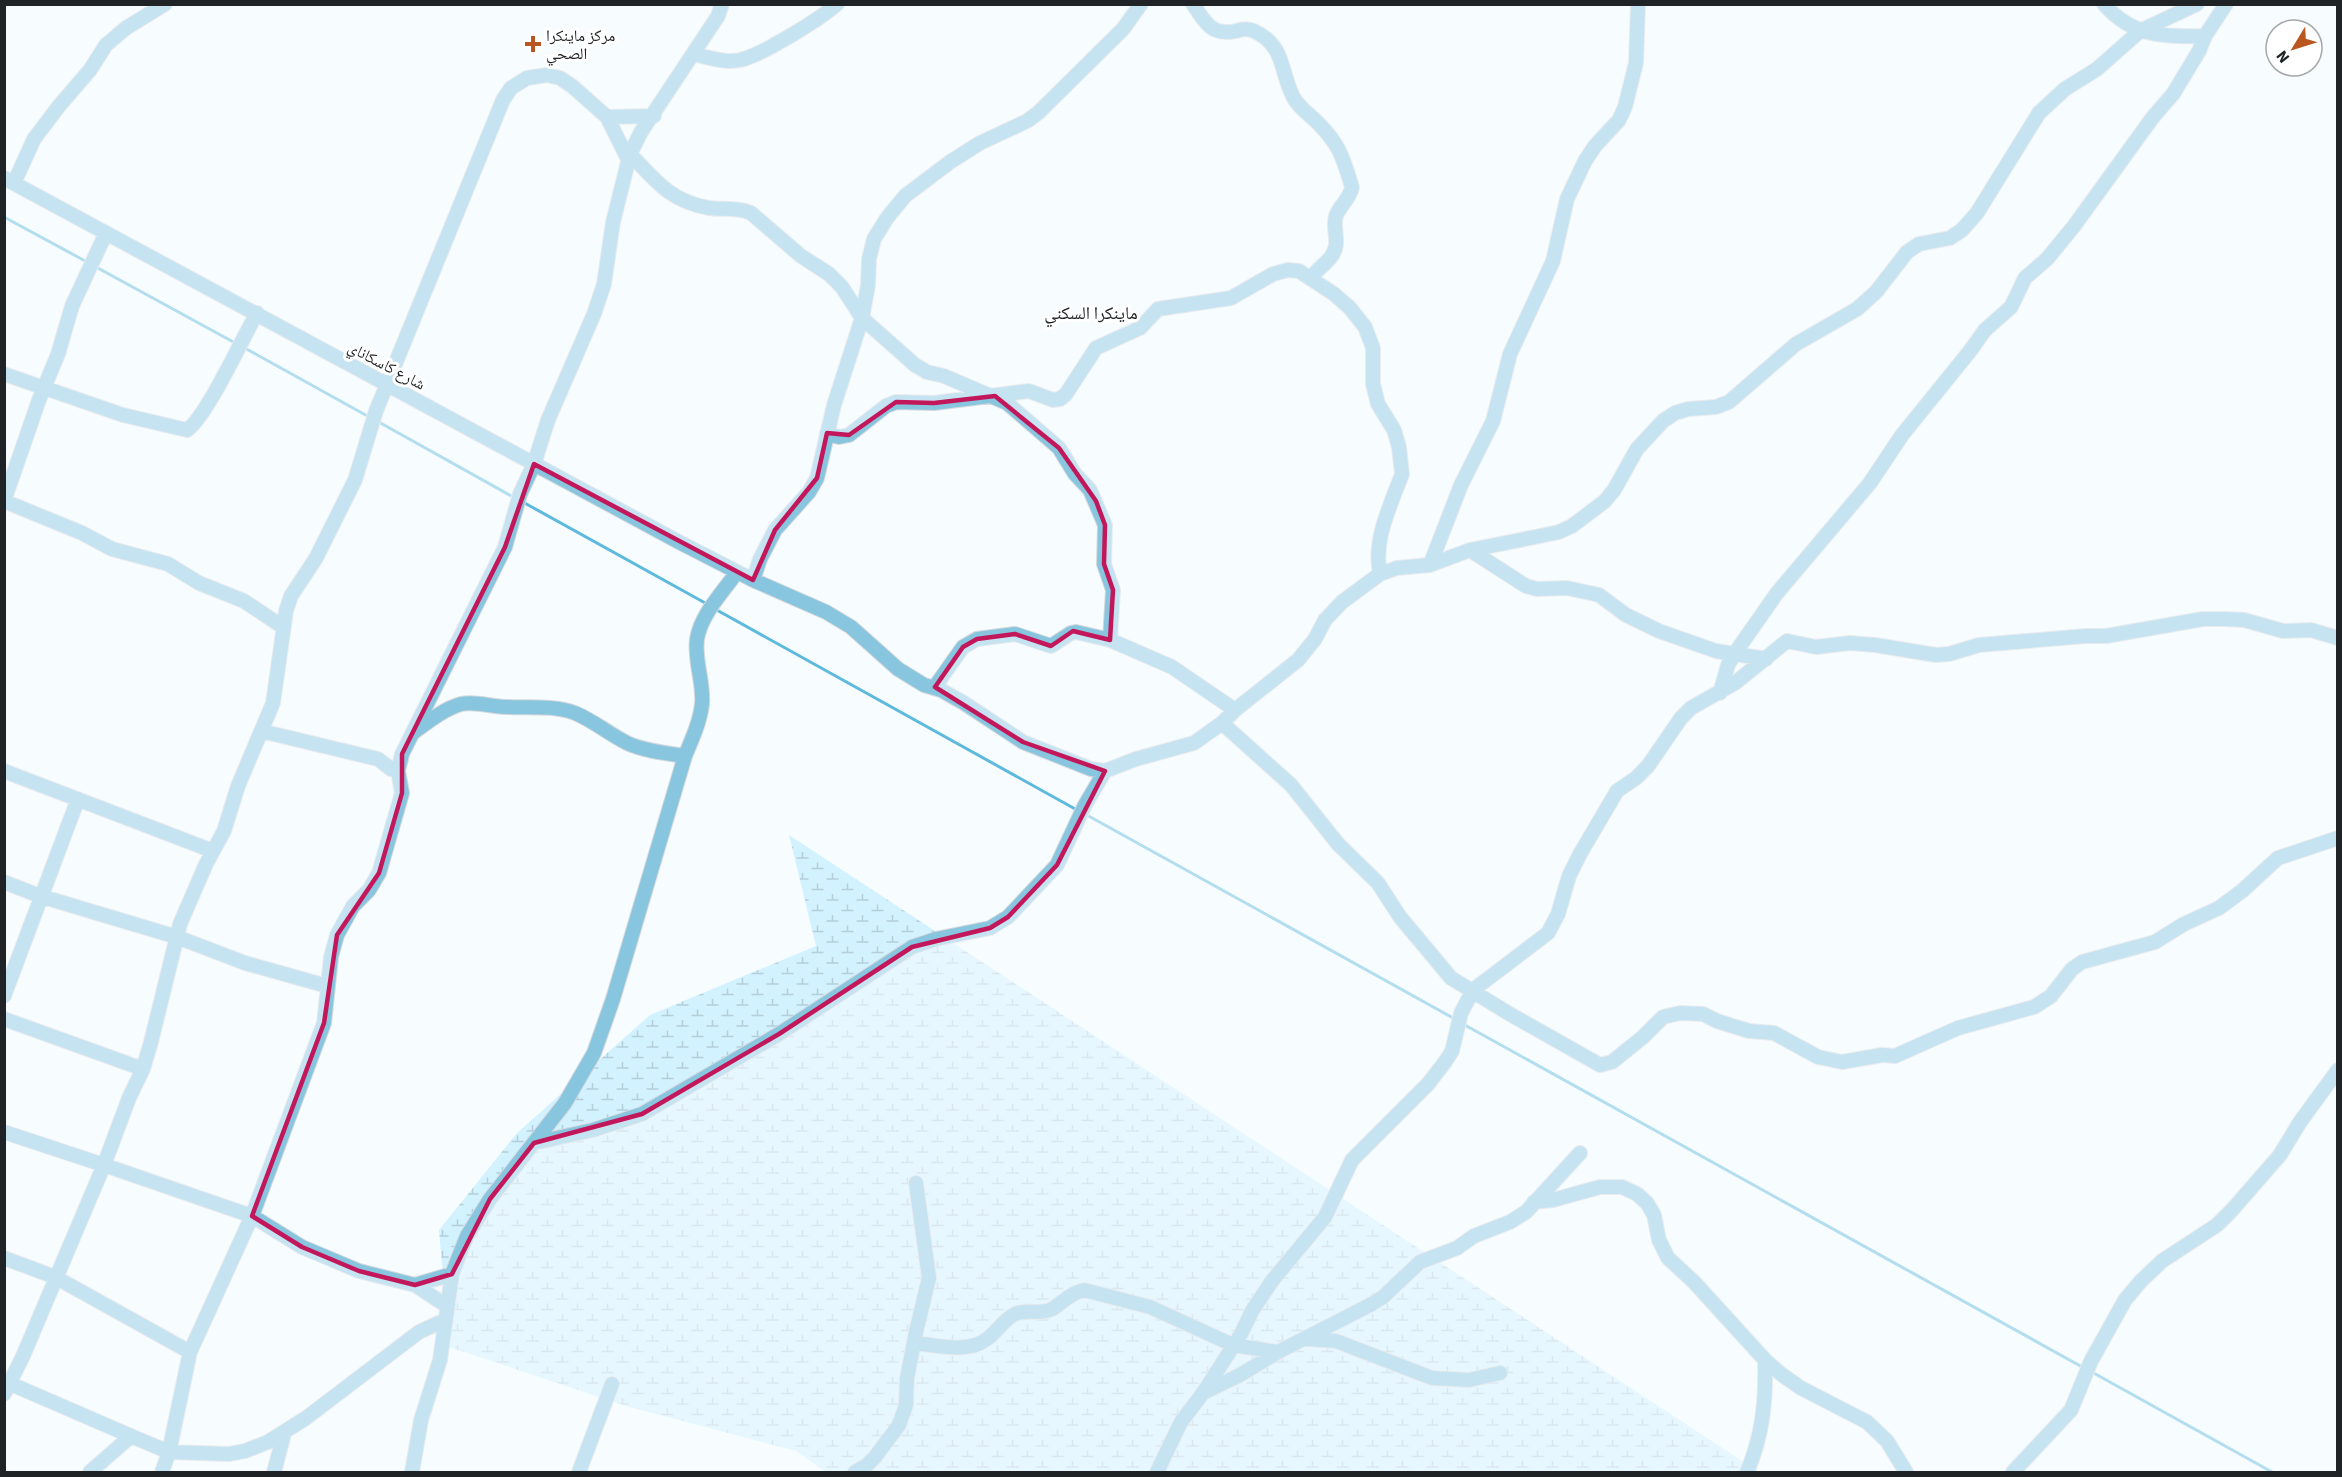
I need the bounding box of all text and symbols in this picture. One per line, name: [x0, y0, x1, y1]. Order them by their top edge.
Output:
north arrow: [2264, 18, 2324, 78]
place label: مركز ماينكرا الصحي: [546, 25, 615, 66]
marker: مركز ماينكرا الصحي: [524, 35, 542, 53]
text: N: [2271, 46, 2295, 68]
district label: ماينكرا السكني: [1044, 301, 1138, 328]
street label: شارع كاسكاناي: [344, 336, 429, 396]

